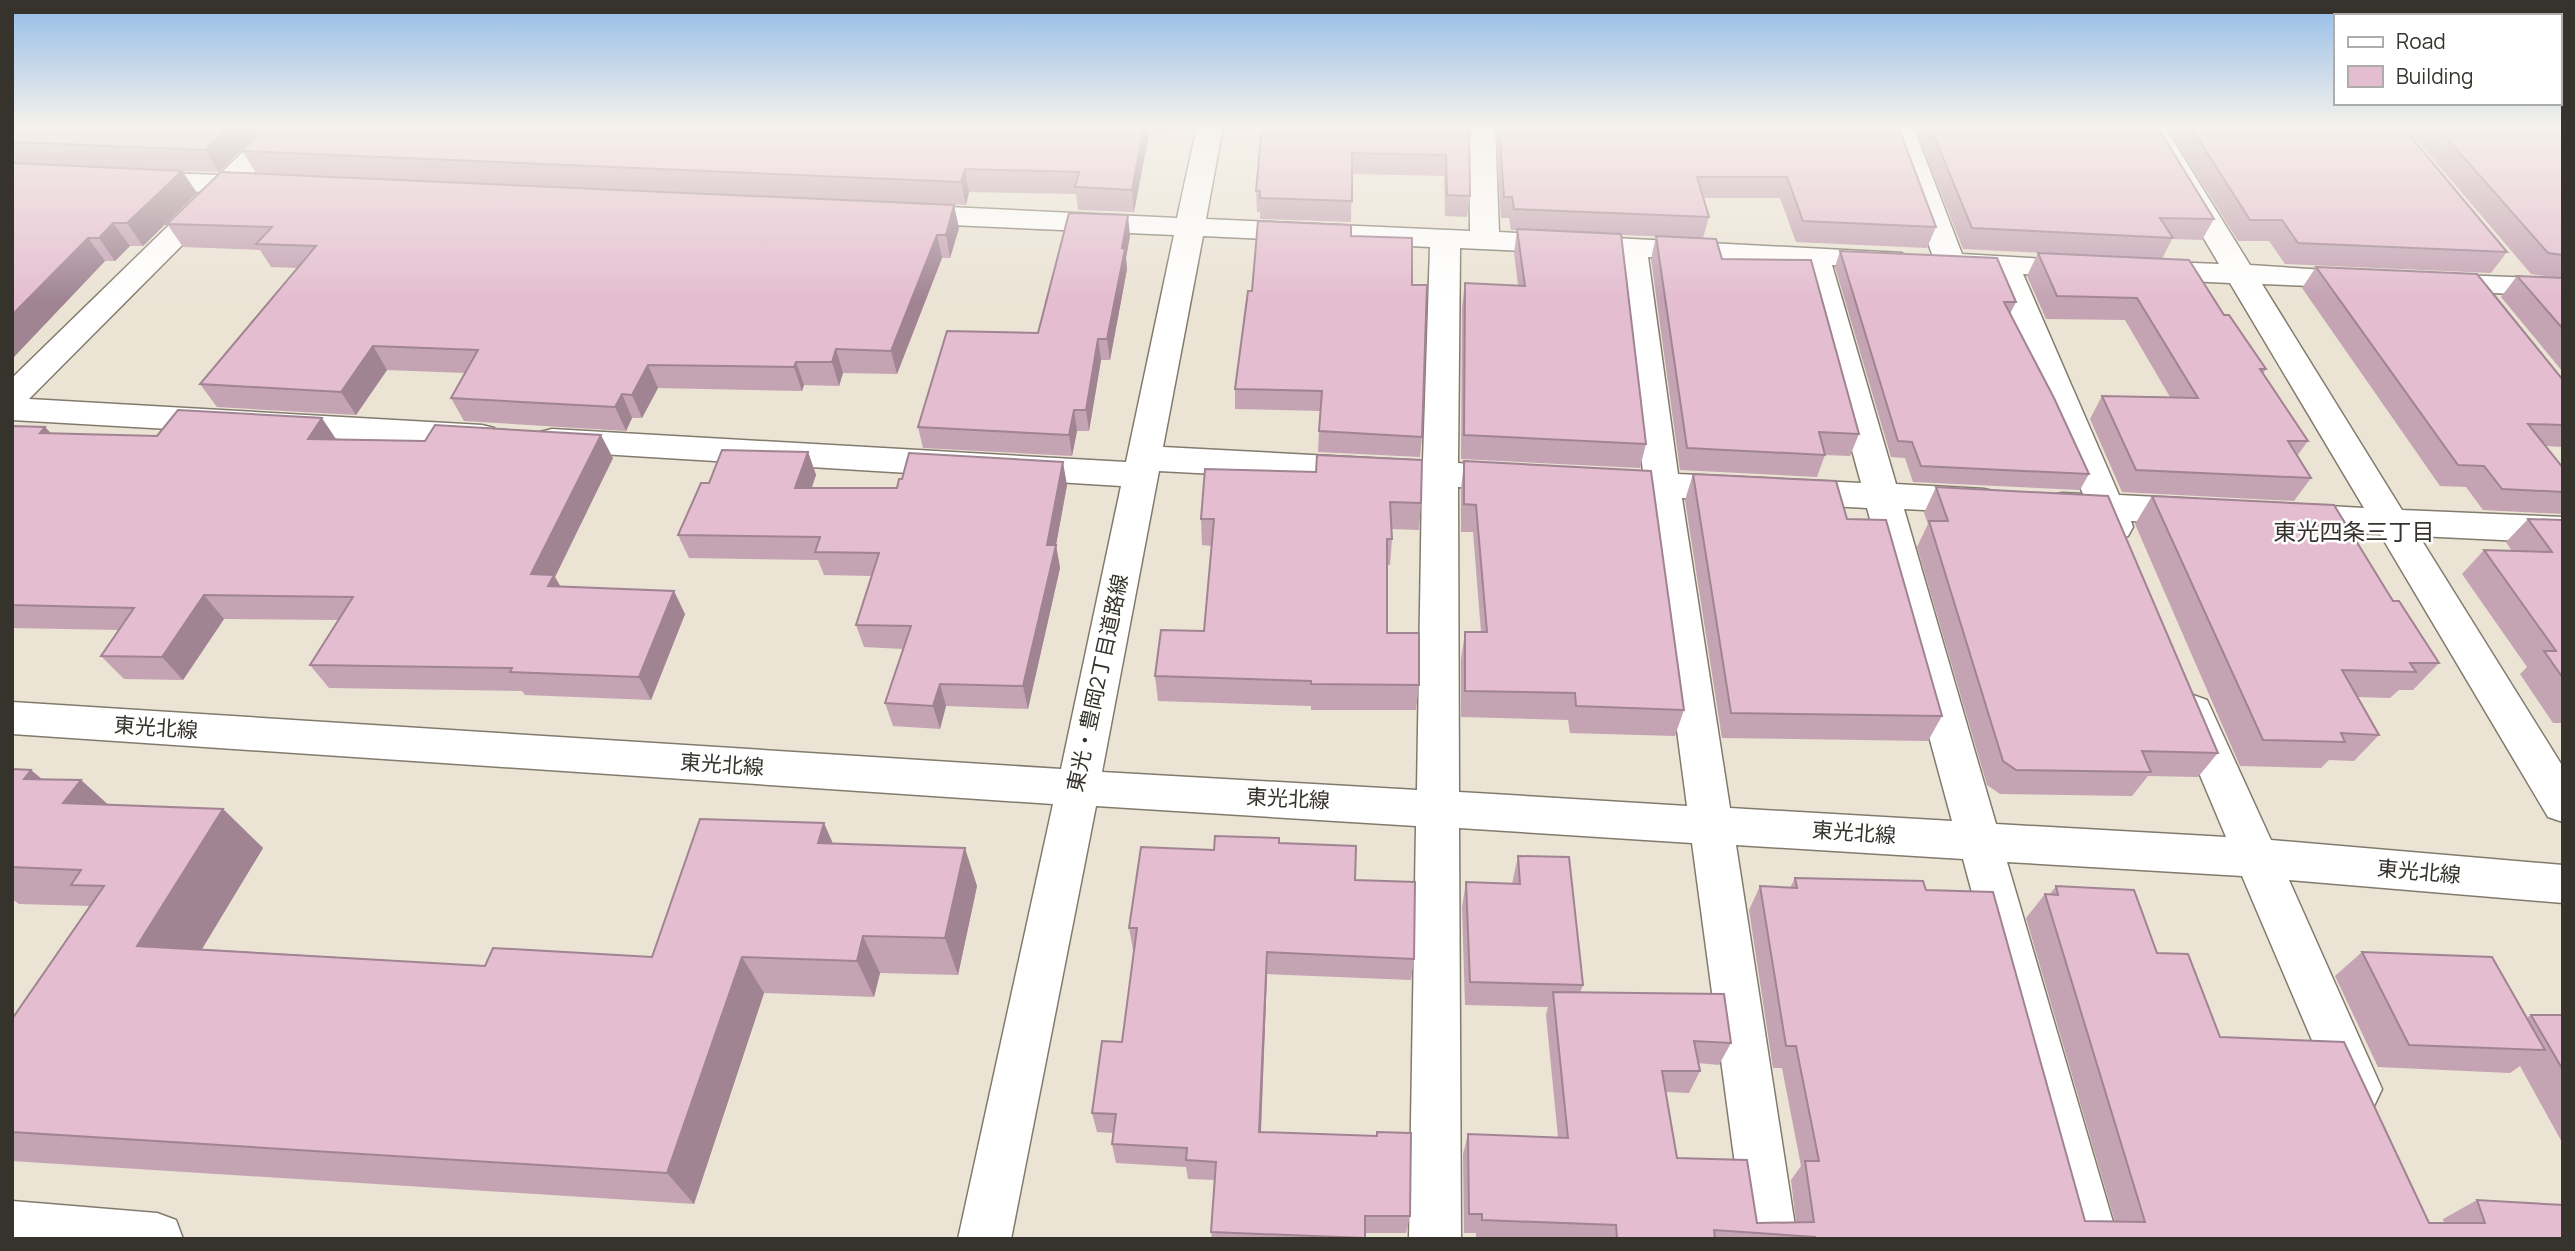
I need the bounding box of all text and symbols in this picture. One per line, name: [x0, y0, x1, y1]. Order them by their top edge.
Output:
legend: [2334, 14, 2561, 105]
text: Road: [2396, 27, 2446, 55]
text: Building: [2396, 62, 2473, 90]
district label: 東光四条三丁目: [2274, 515, 2435, 547]
street label: 東光・豊岡2丁目道路線: [1060, 571, 1134, 794]
street label: 東光北線: [113, 710, 199, 744]
street label: 東光北線: [679, 747, 765, 781]
street label: 東光北線: [1245, 782, 1331, 814]
street label: 東光北線: [1811, 815, 1897, 849]
street label: 東光北線: [2376, 853, 2462, 889]

